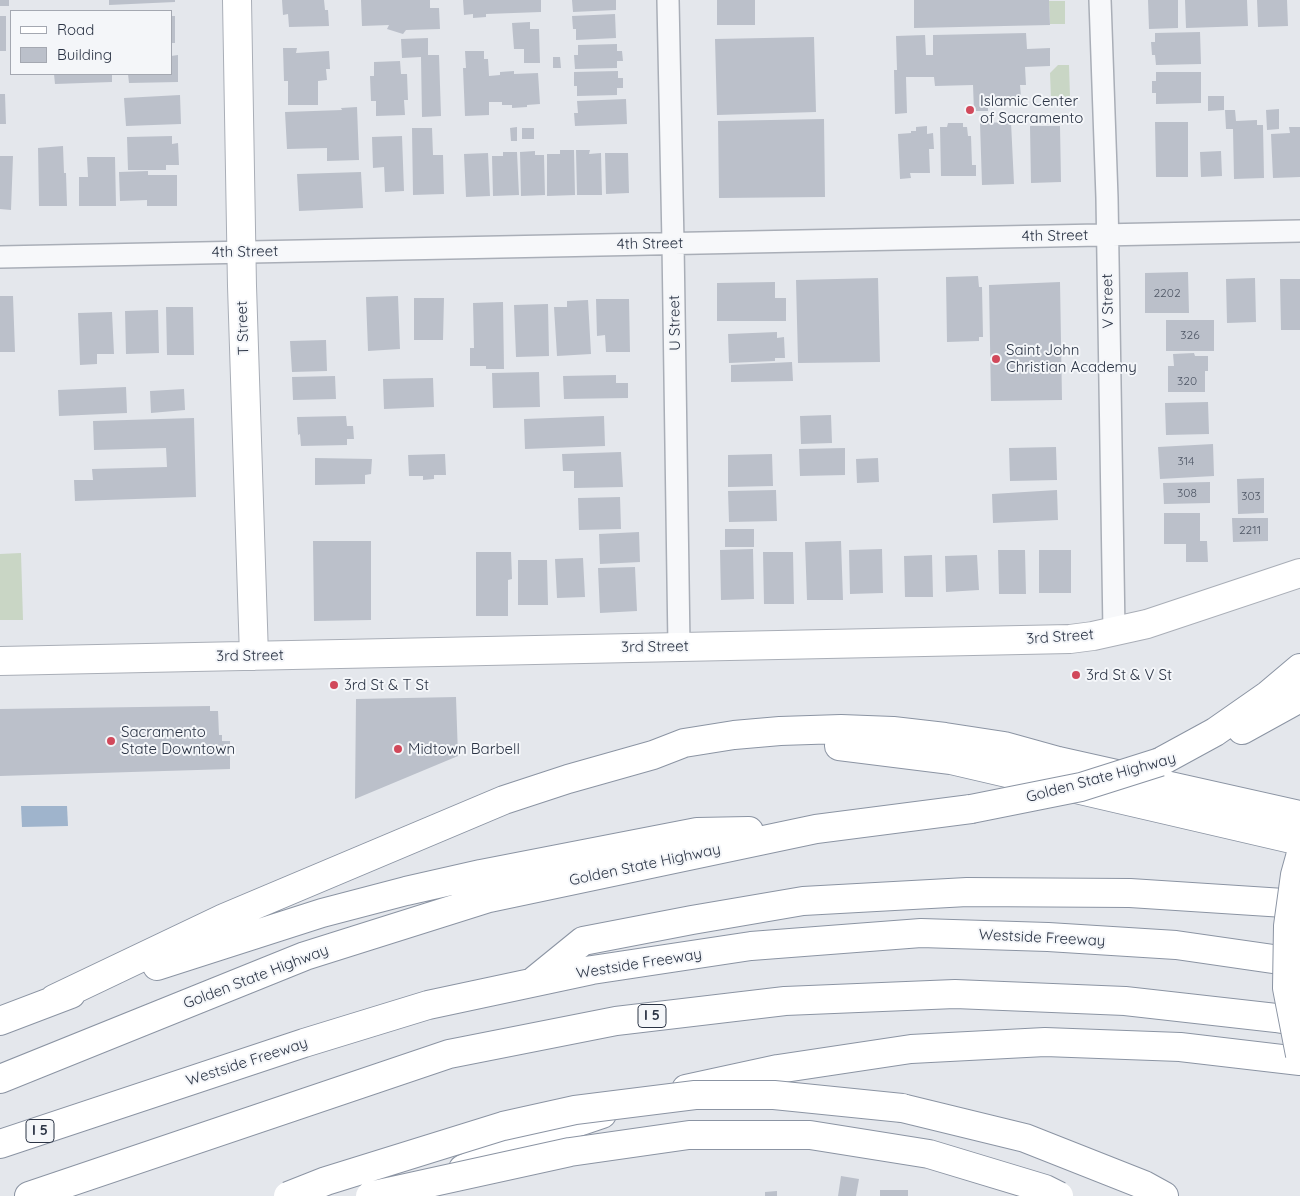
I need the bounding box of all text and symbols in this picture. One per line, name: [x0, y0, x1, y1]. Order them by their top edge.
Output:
legend: [10, 10, 172, 75]
text: Road: [57, 20, 94, 39]
text: Building: [57, 45, 112, 64]
place label: Islamic Center of Sacramento: [980, 92, 1083, 127]
marker: Islamic Center of Sacramento: [964, 104, 976, 116]
street label: 4th Street: [1022, 226, 1088, 246]
street label: 4th Street: [617, 234, 683, 254]
street label: 4th Street: [212, 242, 278, 262]
street label: V Street: [1099, 273, 1117, 329]
house number: 2202: [1153, 286, 1181, 300]
street label: U Street: [666, 295, 684, 351]
street label: T Street: [233, 301, 253, 355]
house number: 326: [1180, 328, 1200, 342]
place label: Saint John Christian Academy: [1006, 341, 1137, 376]
marker: Saint John Christian Academy: [990, 353, 1002, 365]
house number: 320: [1177, 374, 1197, 388]
house number: 314: [1178, 454, 1194, 468]
house number: 308: [1177, 486, 1197, 500]
house number: 303: [1241, 489, 1261, 503]
house number: 2211: [1239, 523, 1261, 537]
street label: 3rd Street: [1026, 626, 1094, 648]
street label: 3rd Street: [621, 637, 689, 657]
street label: 3rd Street: [216, 646, 284, 666]
place label: 3rd St & V St: [1086, 666, 1172, 684]
marker: 3rd St & V St: [1070, 669, 1082, 681]
place label: 3rd St & T St: [344, 676, 429, 694]
marker: 3rd St & T St: [328, 679, 340, 691]
place label: Sacramento State Downtown: [121, 723, 235, 758]
marker: Sacramento State Downtown: [105, 735, 117, 747]
place label: Midtown Barbell: [408, 740, 520, 758]
marker: Midtown Barbell: [392, 743, 404, 755]
street label: Golden State Highway: [1024, 749, 1178, 807]
street label: Golden State Highway: [568, 840, 722, 890]
street label: Westside Freeway: [978, 926, 1106, 950]
street label: Golden State Highway: [181, 941, 331, 1013]
street label: Westside Freeway: [575, 945, 703, 983]
road number: I 5: [638, 1004, 666, 1028]
street label: Westside Freeway: [184, 1034, 310, 1090]
road number: I 5: [26, 1120, 54, 1142]

